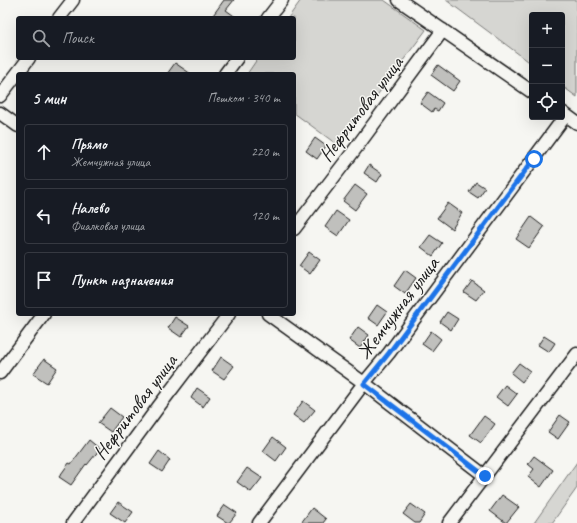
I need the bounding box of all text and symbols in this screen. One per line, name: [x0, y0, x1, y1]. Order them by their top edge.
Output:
map controls: [529, 12, 565, 120]
button: +: [529, 12, 565, 48]
search box: [16, 16, 296, 60]
icon: search: [30, 27, 52, 49]
text: Поиск: [62, 29, 94, 48]
button: −: [529, 48, 565, 84]
street label: Нефритовая улица: [313, 50, 410, 167]
button: locate: [529, 84, 565, 120]
text: 5 мин: [32, 88, 66, 109]
text: Пешком · 340 m: [207, 90, 280, 106]
text: Прямо: [71, 135, 107, 154]
icon: ahead: [33, 141, 55, 163]
text: 220 m: [251, 144, 279, 160]
route start: [525, 150, 543, 168]
text: Жемчужная улица: [71, 154, 150, 170]
text: Налево: [71, 199, 109, 218]
icon: left: [33, 205, 55, 227]
text: 120 m: [251, 208, 279, 224]
text: Фиалковая улица: [71, 218, 144, 234]
street label: Жемчужная улица: [351, 251, 445, 364]
icon: arrive: [33, 269, 55, 291]
text: Пункт назначения: [71, 271, 173, 290]
street label: Нефритовая улица: [87, 348, 184, 465]
route end: [476, 467, 494, 485]

